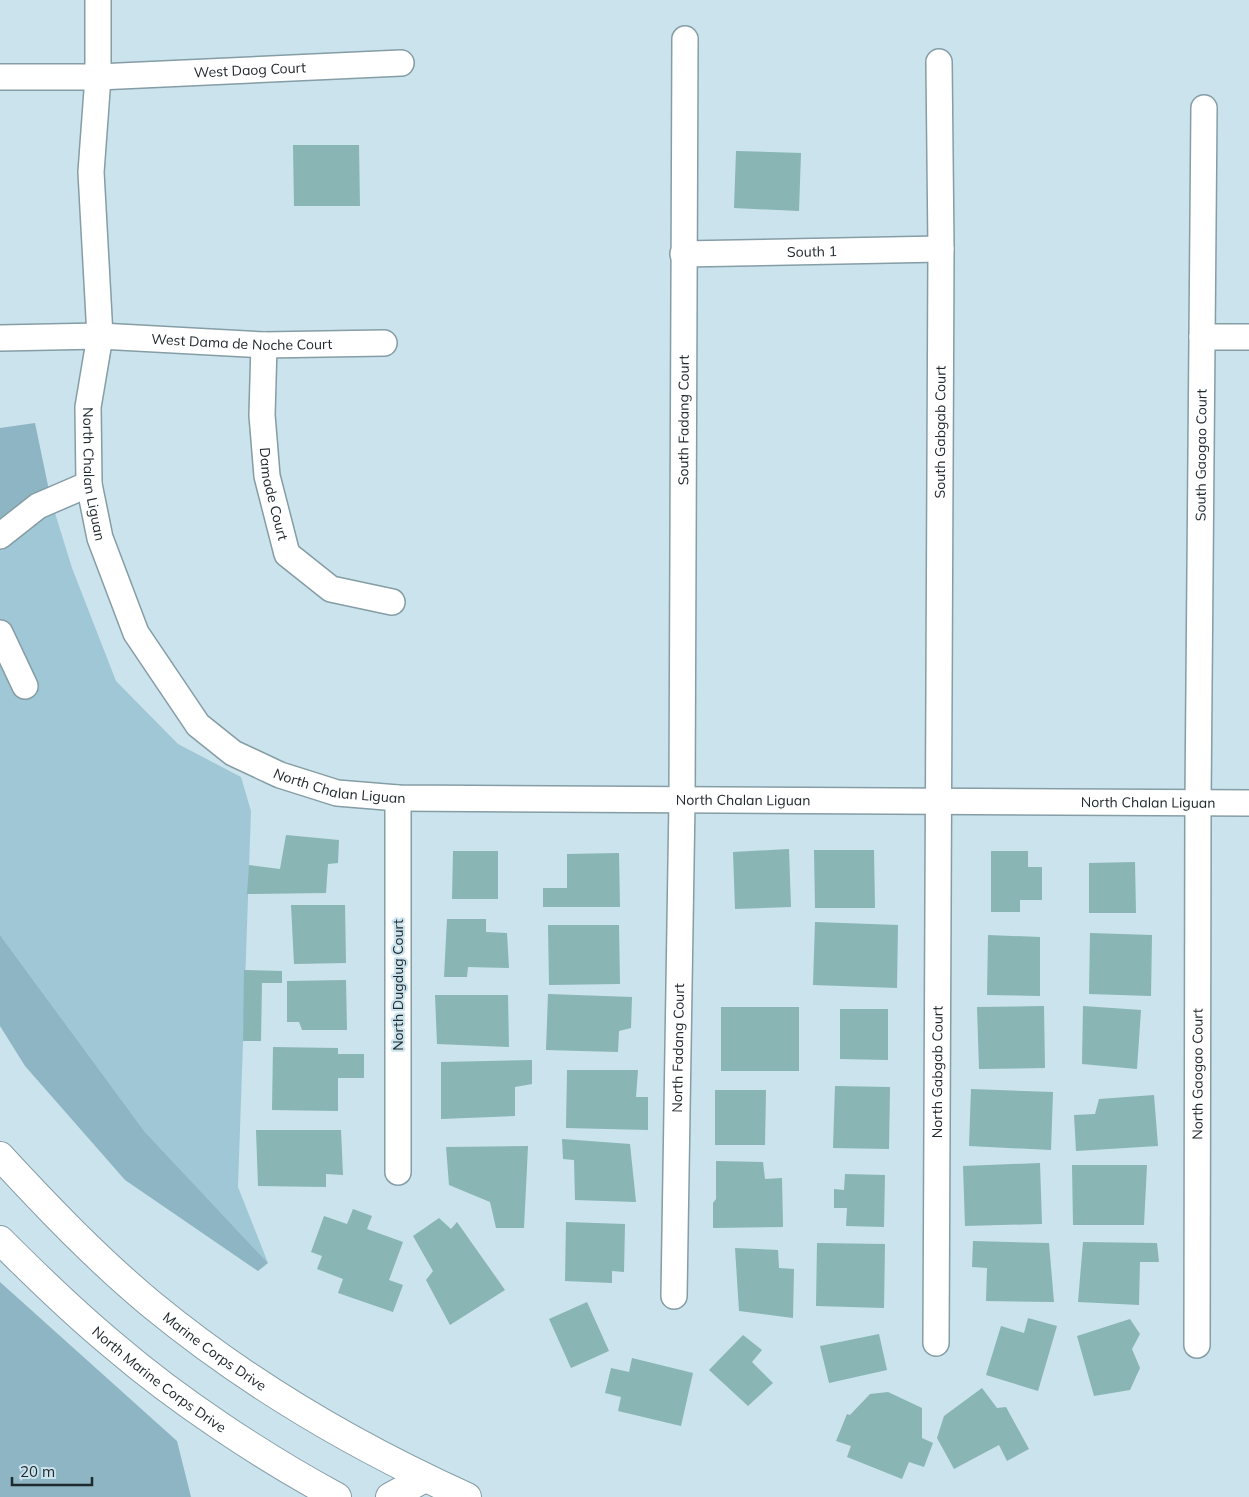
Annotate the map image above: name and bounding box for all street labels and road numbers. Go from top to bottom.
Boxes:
street label: West Daog Court [193,58,306,82]
street label: South 1 [787,242,837,261]
street label: West Dama de Noche Court [151,330,333,354]
street label: South Fadang Court [674,355,693,485]
street label: South Gabgab Court [931,365,949,499]
street label: South Gaogao Court [1191,389,1211,521]
street label: North Chalan Liguan [79,407,109,542]
street label: Damade Court [256,447,292,542]
street label: North Chalan Liguan [271,764,406,807]
street label: North Chalan Liguan [676,791,811,809]
street label: North Chalan Liguan [1081,793,1216,812]
street label: North Dugdug Court [389,919,407,1051]
street label: North Fadang Court [668,983,688,1113]
street label: North Gabgab Court [928,1006,947,1138]
street label: North Gaogao Court [1188,1008,1207,1140]
street label: Marine Corps Drive [159,1308,270,1395]
street label: North Marine Corps Drive [88,1323,230,1436]

